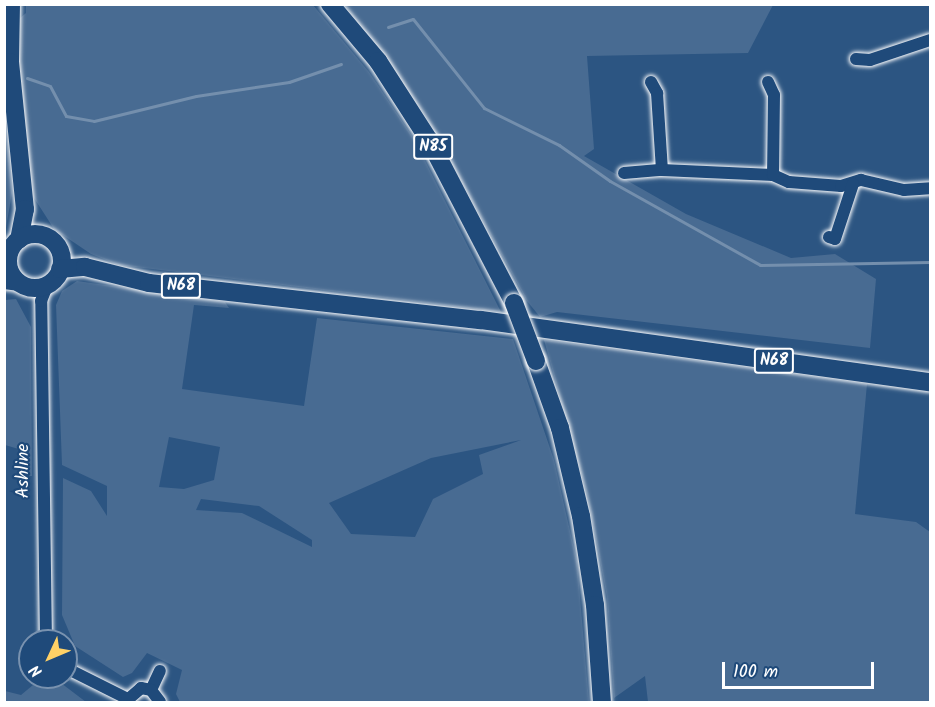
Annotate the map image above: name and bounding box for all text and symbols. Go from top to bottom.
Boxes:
road number: N85 [412,134,454,160]
road number: N68 [160,273,202,299]
road number: N68 [753,348,795,374]
street label: Ashline [13,444,35,498]
north arrow [18,629,78,689]
scale bar [725,650,876,688]
text: N [24,658,49,683]
text: 100 m [733,658,778,687]

